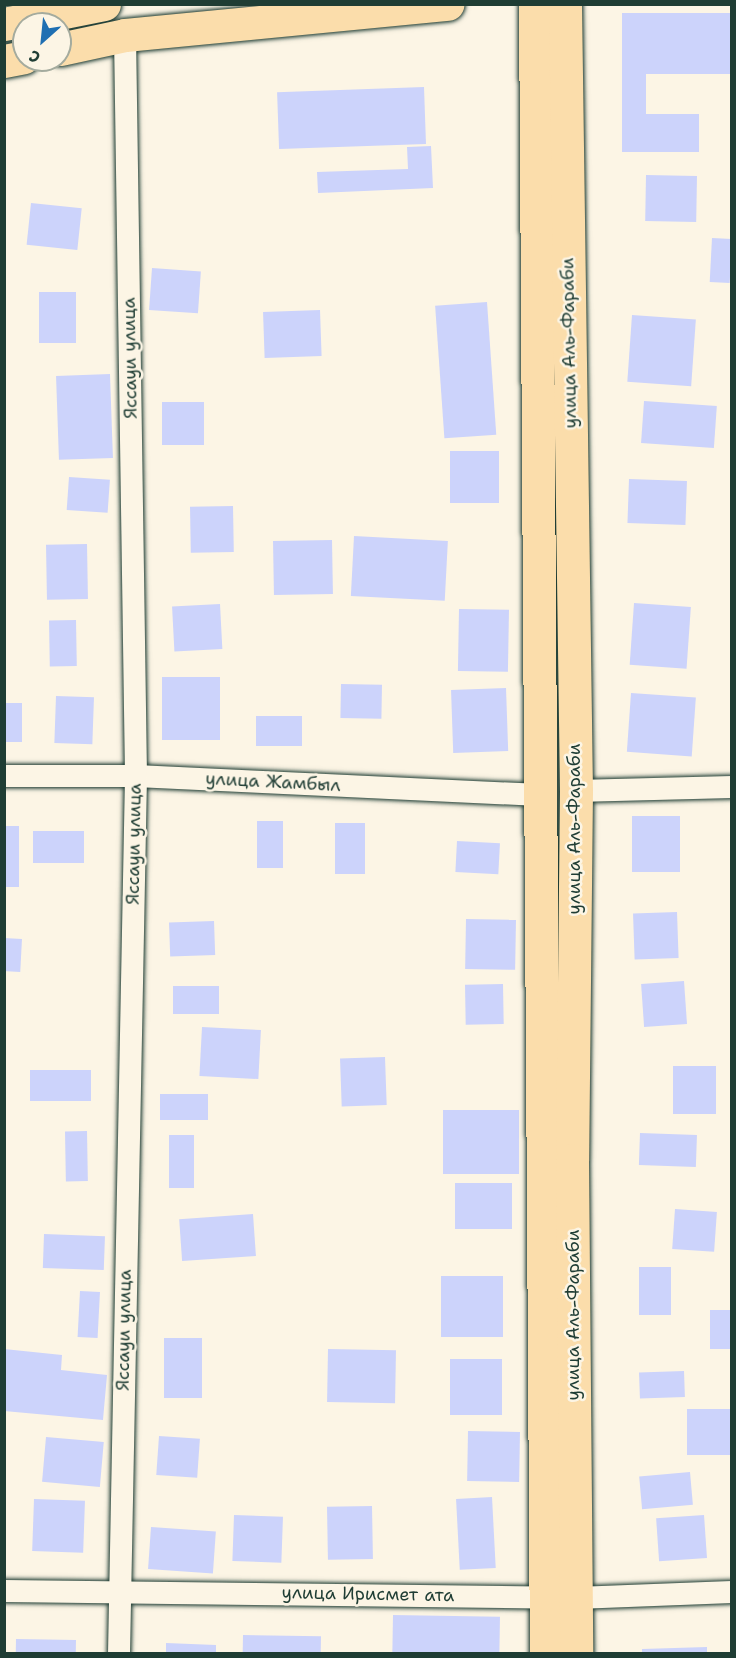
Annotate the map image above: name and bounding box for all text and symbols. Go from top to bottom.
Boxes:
north arrow [12,12,72,72]
text: С [25,45,44,68]
street label: улица Аль-Фараби [557,257,581,429]
street label: Яссауи улица [118,297,142,419]
street label: улица Аль-Фараби [563,744,585,914]
street label: улица Жамбыл [205,768,341,796]
street label: Яссауи улица [122,783,146,905]
street label: улица Аль-Фараби [562,1230,584,1400]
street label: Яссауи улица [112,1269,136,1391]
street label: улица Ирисмет ата [281,1582,455,1606]

